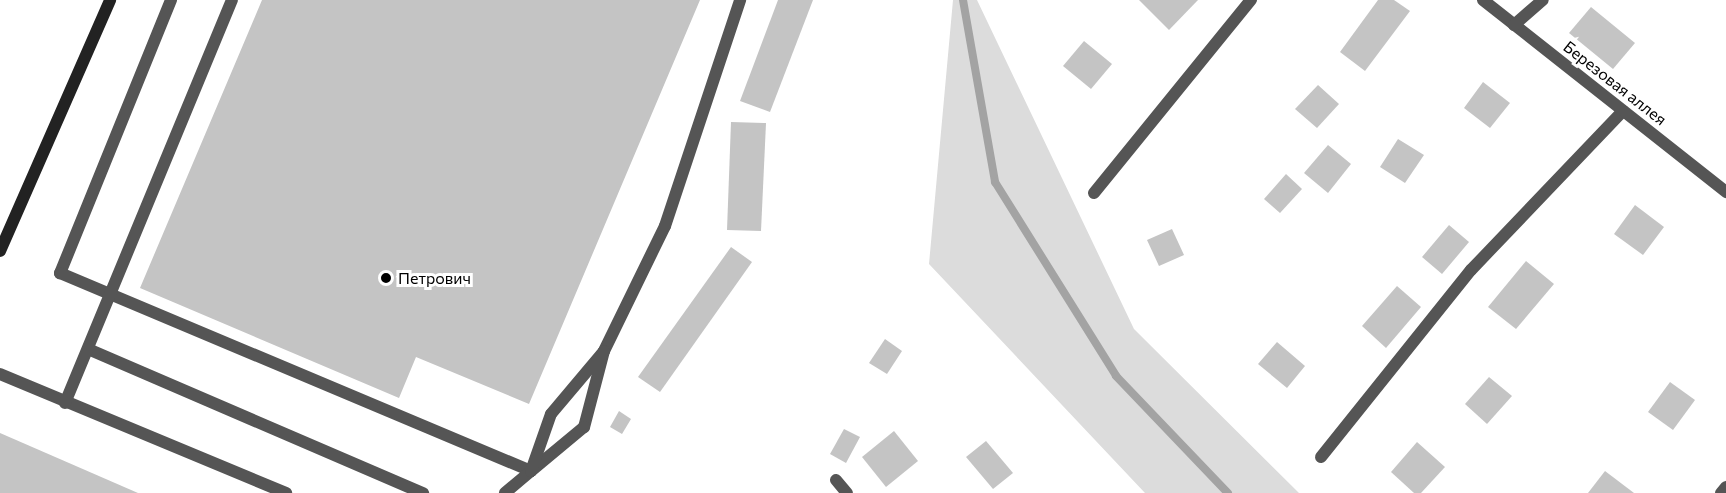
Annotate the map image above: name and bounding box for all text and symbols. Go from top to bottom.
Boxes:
street label: Березовая аллея [1560,37,1670,129]
place label: Петрович [398,268,471,288]
marker: Петрович [379,271,393,285]

